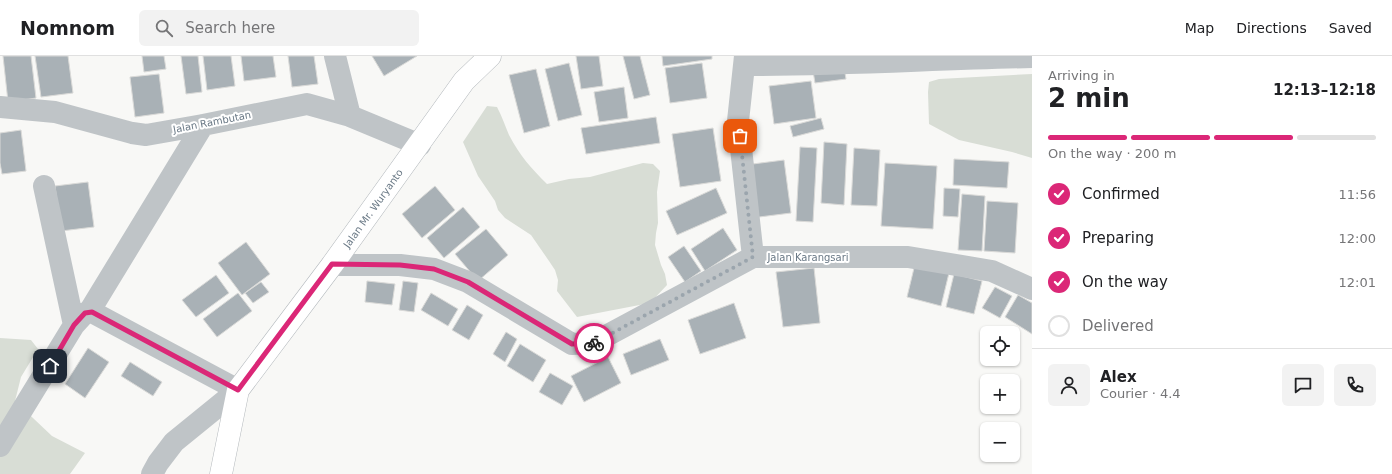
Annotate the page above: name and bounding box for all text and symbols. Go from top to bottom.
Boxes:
search box [139,10,419,46]
text: Nomnom [20,17,115,39]
icon: search [153,17,175,39]
text: Search here [185,19,275,37]
text: Map [1185,20,1214,36]
text: Directions [1236,20,1307,36]
text: Saved [1329,20,1372,36]
text: Arriving in [1048,68,1115,83]
text: 12:13–12:18 [1273,81,1376,99]
text: 2 min [1048,83,1130,113]
street label: Jalan Rambutan [171,109,252,135]
pin [723,119,757,153]
icon: bag [729,125,751,147]
text: On the way · 200 m [1048,146,1176,161]
street label: Jalan Mr. Wuryanto [340,167,405,251]
icon: check [1048,183,1070,205]
text: Confirmed [1082,185,1160,203]
text: 11:56 [1339,187,1376,202]
icon: check [1048,227,1070,249]
text: Preparing [1082,229,1154,247]
text: 12:00 [1339,231,1376,246]
street label: Jalan Karangsari [766,252,849,263]
icon: check [1048,271,1070,293]
text: On the way [1082,273,1168,291]
text: 12:01 [1339,275,1376,290]
text: Delivered [1082,317,1154,335]
courier [574,323,614,363]
map controls [980,326,1020,462]
button: locate [980,326,1020,366]
icon: bike [583,332,605,354]
pin [33,349,67,383]
icon: home [39,355,61,377]
button: person [1048,364,1090,406]
button: chat [1282,364,1324,406]
button: phone [1334,364,1376,406]
text: Alex [1100,368,1137,386]
button: + [980,374,1020,414]
text: Courier · 4.4 [1100,386,1181,401]
button: − [980,422,1020,462]

